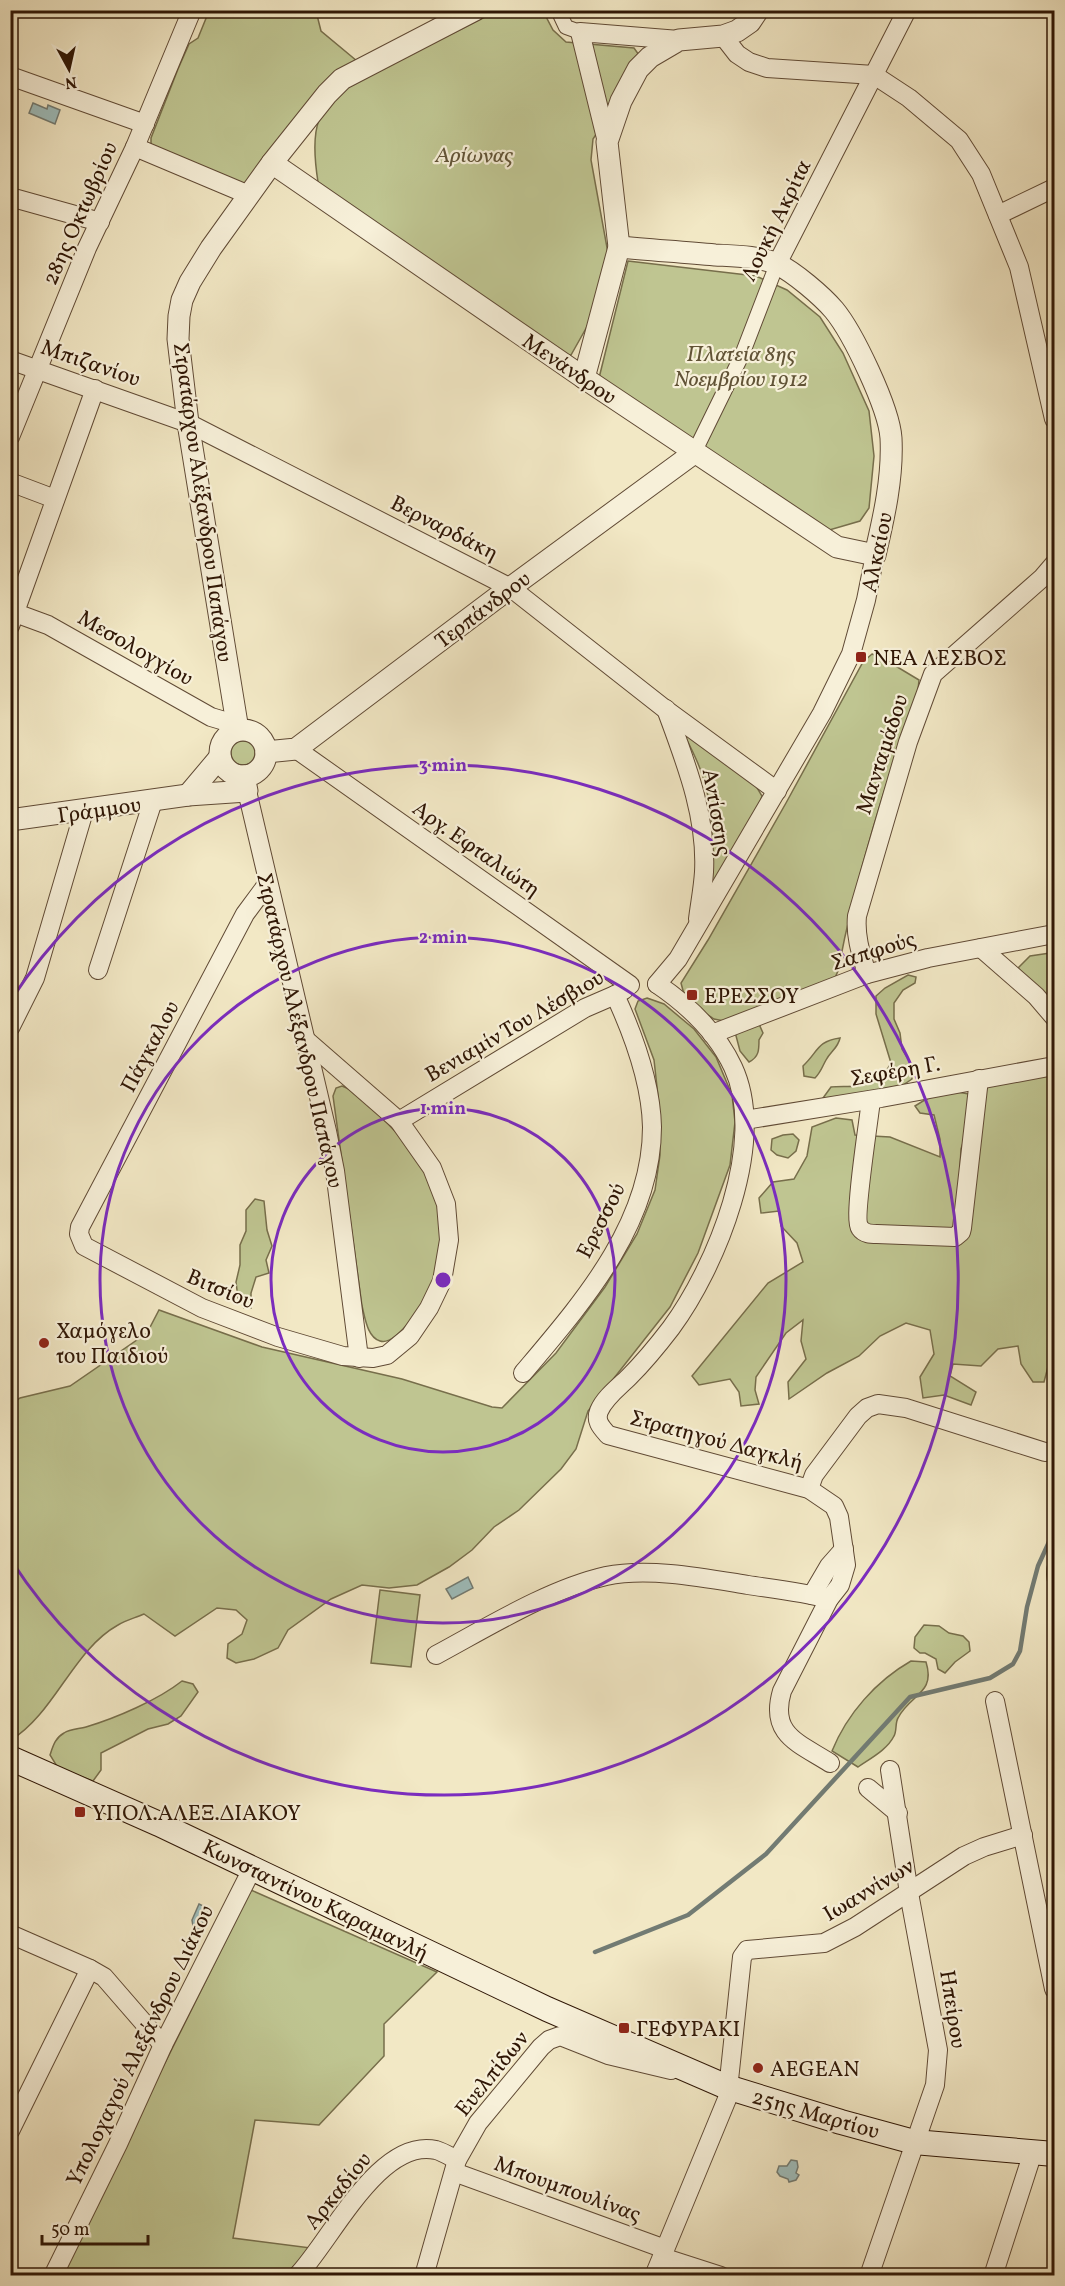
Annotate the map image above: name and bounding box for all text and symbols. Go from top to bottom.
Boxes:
north arrow [39,39,99,99]
text: N [63,70,78,94]
street label: 28ης Οκτωβρίου [36,137,127,291]
park label: Αρίωνας [434,141,513,172]
street label: Λουκή Ακρίτα [734,155,820,287]
street label: Μενάνδρου [515,327,622,413]
street label: Μπιζανίου [36,333,144,396]
street label: Στρατάρχου Αλέξανδρου Παπάγου [164,340,239,664]
park label: Πλατεία 8ης Νοεμβρίου 1912 [674,340,808,396]
street label: Βερναρδάκη [384,489,503,570]
street label: Αλκαίου [855,510,902,595]
street label: Τερπάνδρου [429,565,538,657]
street label: Μεσολογγίου [71,604,198,695]
place label: ΝΕΑ ΛΕΣΒΟΣ [873,644,1007,675]
marker: ΝΕΑ ΛΕΣΒΟΣ [854,650,868,664]
street label: Μανταμάδου [849,691,917,819]
text: 3 min [419,754,467,779]
street label: Αντίσσης [693,766,738,858]
street label: Γράμμου [56,790,143,833]
street label: Αργ. Εφταλιώτη [405,794,546,906]
street label: Στρατάρχου Αλέξανδρου Παπάγου [247,870,350,1191]
street label: Σαπφούς [828,925,920,980]
text: 2 min [419,926,467,951]
street label: Βενιαμίν Του Λέσβιου [420,963,610,1091]
place label: ΕΡΕΣΣΟΥ [704,982,799,1013]
marker: ΕΡΕΣΣΟΥ [685,988,699,1002]
street label: Πάγκαλου [114,996,188,1099]
street label: Σεφέρη Γ. [848,1049,943,1096]
text: 1 min [420,1097,466,1122]
street label: Ερεσσού [570,1178,634,1264]
street label: Βιτσίου [181,1262,259,1318]
centre of rings [433,1270,453,1290]
place label: Χαμόγελο του Παιδιού [56,1317,168,1373]
marker: Χαμόγελο του Παιδιού [37,1336,51,1350]
street label: Στρατηγού Δαγκλή [626,1403,806,1479]
place label: ΥΠΟΛ.ΑΛΕΞ.ΔΙΑΚΟΥ [92,1799,301,1830]
marker: ΥΠΟΛ.ΑΛΕΞ.ΔΙΑΚΟΥ [73,1805,87,1819]
street label: Κωνσταντίνου Καραμανλή [197,1833,433,1970]
street label: Ιωαννίνων [818,1852,921,1930]
street label: Υπολοχαγού Αλεξάνδρου Διάκου [60,1900,223,2192]
street label: Ηπείρου [930,1968,973,2051]
place label: ΓΕΦΥΡΑΚΙ [636,2015,740,2046]
marker: ΓΕΦΥΡΑΚΙ [617,2021,631,2035]
street label: Ευελπίδων [449,2025,537,2124]
place label: AEGEAN [770,2055,860,2086]
marker: AEGEAN [751,2061,765,2075]
street label: 25ης Μαρτίου [748,2082,883,2148]
street label: Αρκαδίου [298,2146,380,2237]
street label: Μπουμπουλίνας [489,2149,645,2231]
scale bar [42,2208,148,2246]
text: 50 m [51,2218,90,2243]

